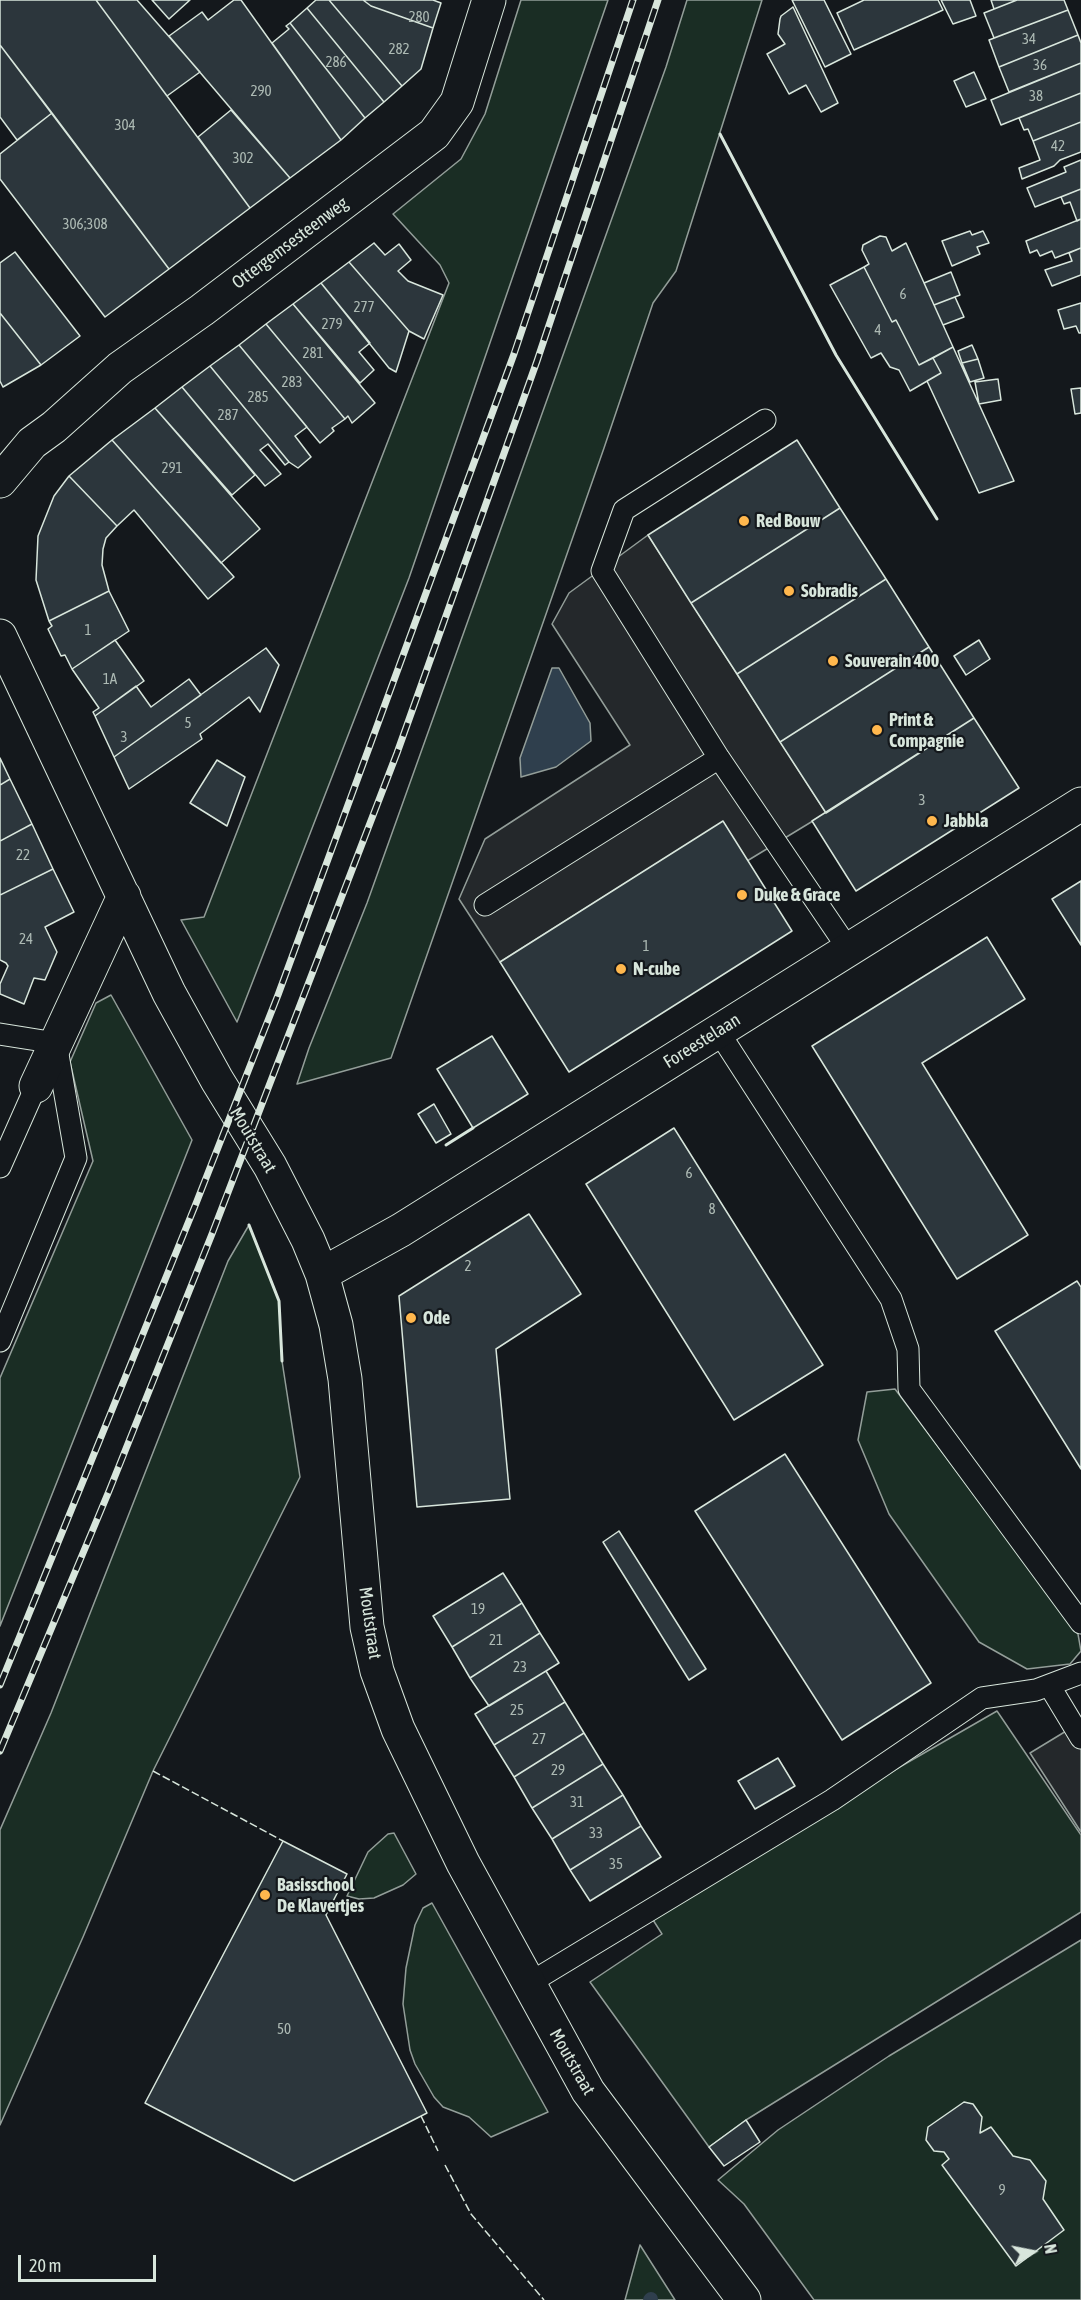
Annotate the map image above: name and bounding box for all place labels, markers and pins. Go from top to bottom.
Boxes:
place label: Red Bouw [756,510,821,532]
marker: Red Bouw [737,514,751,528]
place label: Sobradis [801,580,858,602]
marker: Sobradis [782,584,796,598]
place label: Souverain 400 [845,650,939,672]
marker: Souverain 400 [826,654,840,668]
place label: Print & Compagnie [889,709,964,752]
marker: Print & Compagnie [870,723,884,737]
place label: Jabbla [944,810,988,832]
marker: Jabbla [925,814,939,828]
place label: Duke & Grace [754,884,840,906]
marker: Duke & Grace [735,888,749,902]
place label: N-cube [633,958,680,980]
marker: N-cube [614,962,628,976]
place label: Ode [423,1307,450,1329]
marker: Ode [404,1311,418,1325]
place label: Basisschool De Klavertjes [277,1874,364,1916]
marker: Basisschool De Klavertjes [258,1888,272,1902]

